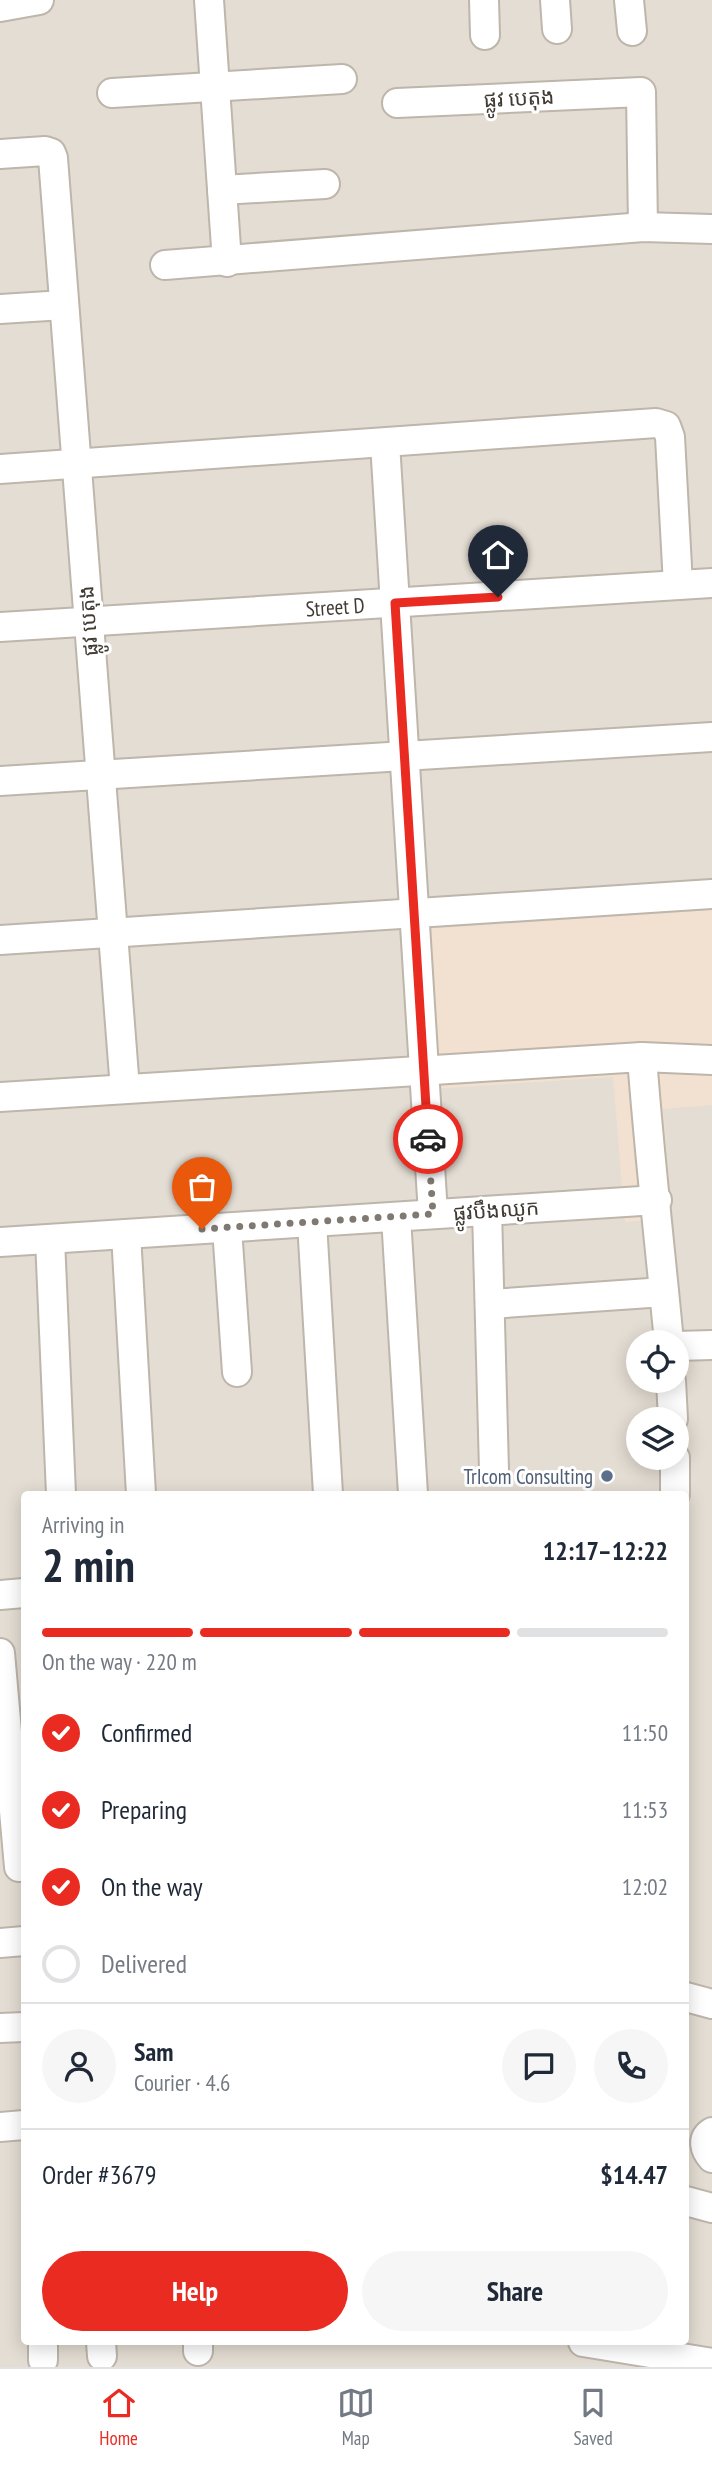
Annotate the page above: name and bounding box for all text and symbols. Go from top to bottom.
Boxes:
street label: ផ្លូវ បេតុង [483,83,555,120]
pin [468,525,528,597]
icon: home [479,536,517,574]
street label: ផ្លូវ បេតុង [72,584,110,657]
street label: Street D [305,591,365,623]
courier [393,1104,463,1174]
icon: car [409,1120,447,1158]
pin [172,1157,232,1229]
icon: bag [183,1168,221,1206]
street label: ផ្លូវបឹងឈូក [452,1194,541,1233]
map controls [626,1330,689,1470]
button: locate [626,1330,689,1393]
button: layers [626,1407,689,1470]
place label: TrIcom Consulting [463,1463,593,1490]
marker: TrIcom Consulting [599,1468,615,1484]
text: Arriving in [42,1510,124,1539]
text: 12:17–12:22 [543,1534,668,1567]
text: 2 min [42,1535,135,1595]
text: On the way · 220 m [42,1647,197,1676]
icon: check [42,1714,80,1752]
text: Confirmed [101,1716,192,1749]
text: 11:50 [622,1718,668,1747]
icon: check [42,1791,80,1829]
text: Preparing [101,1793,187,1826]
text: 11:53 [622,1795,668,1824]
icon: check [42,1868,80,1906]
text: On the way [101,1870,203,1903]
text: 12:02 [622,1872,668,1901]
text: Delivered [101,1947,187,1980]
button: person [42,2029,116,2103]
button: chat [502,2029,576,2103]
button: phone [594,2029,668,2103]
text: Sam [134,2035,173,2068]
text: Courier · 4.6 [134,2068,230,2097]
text: Order #3679 [42,2158,157,2191]
text: $14.47 [600,2158,668,2191]
button: Help [42,2251,348,2331]
button: Share [362,2251,668,2331]
tab: Home [99,2384,138,2450]
tab: Map [337,2384,375,2450]
tab: Saved [573,2384,613,2450]

